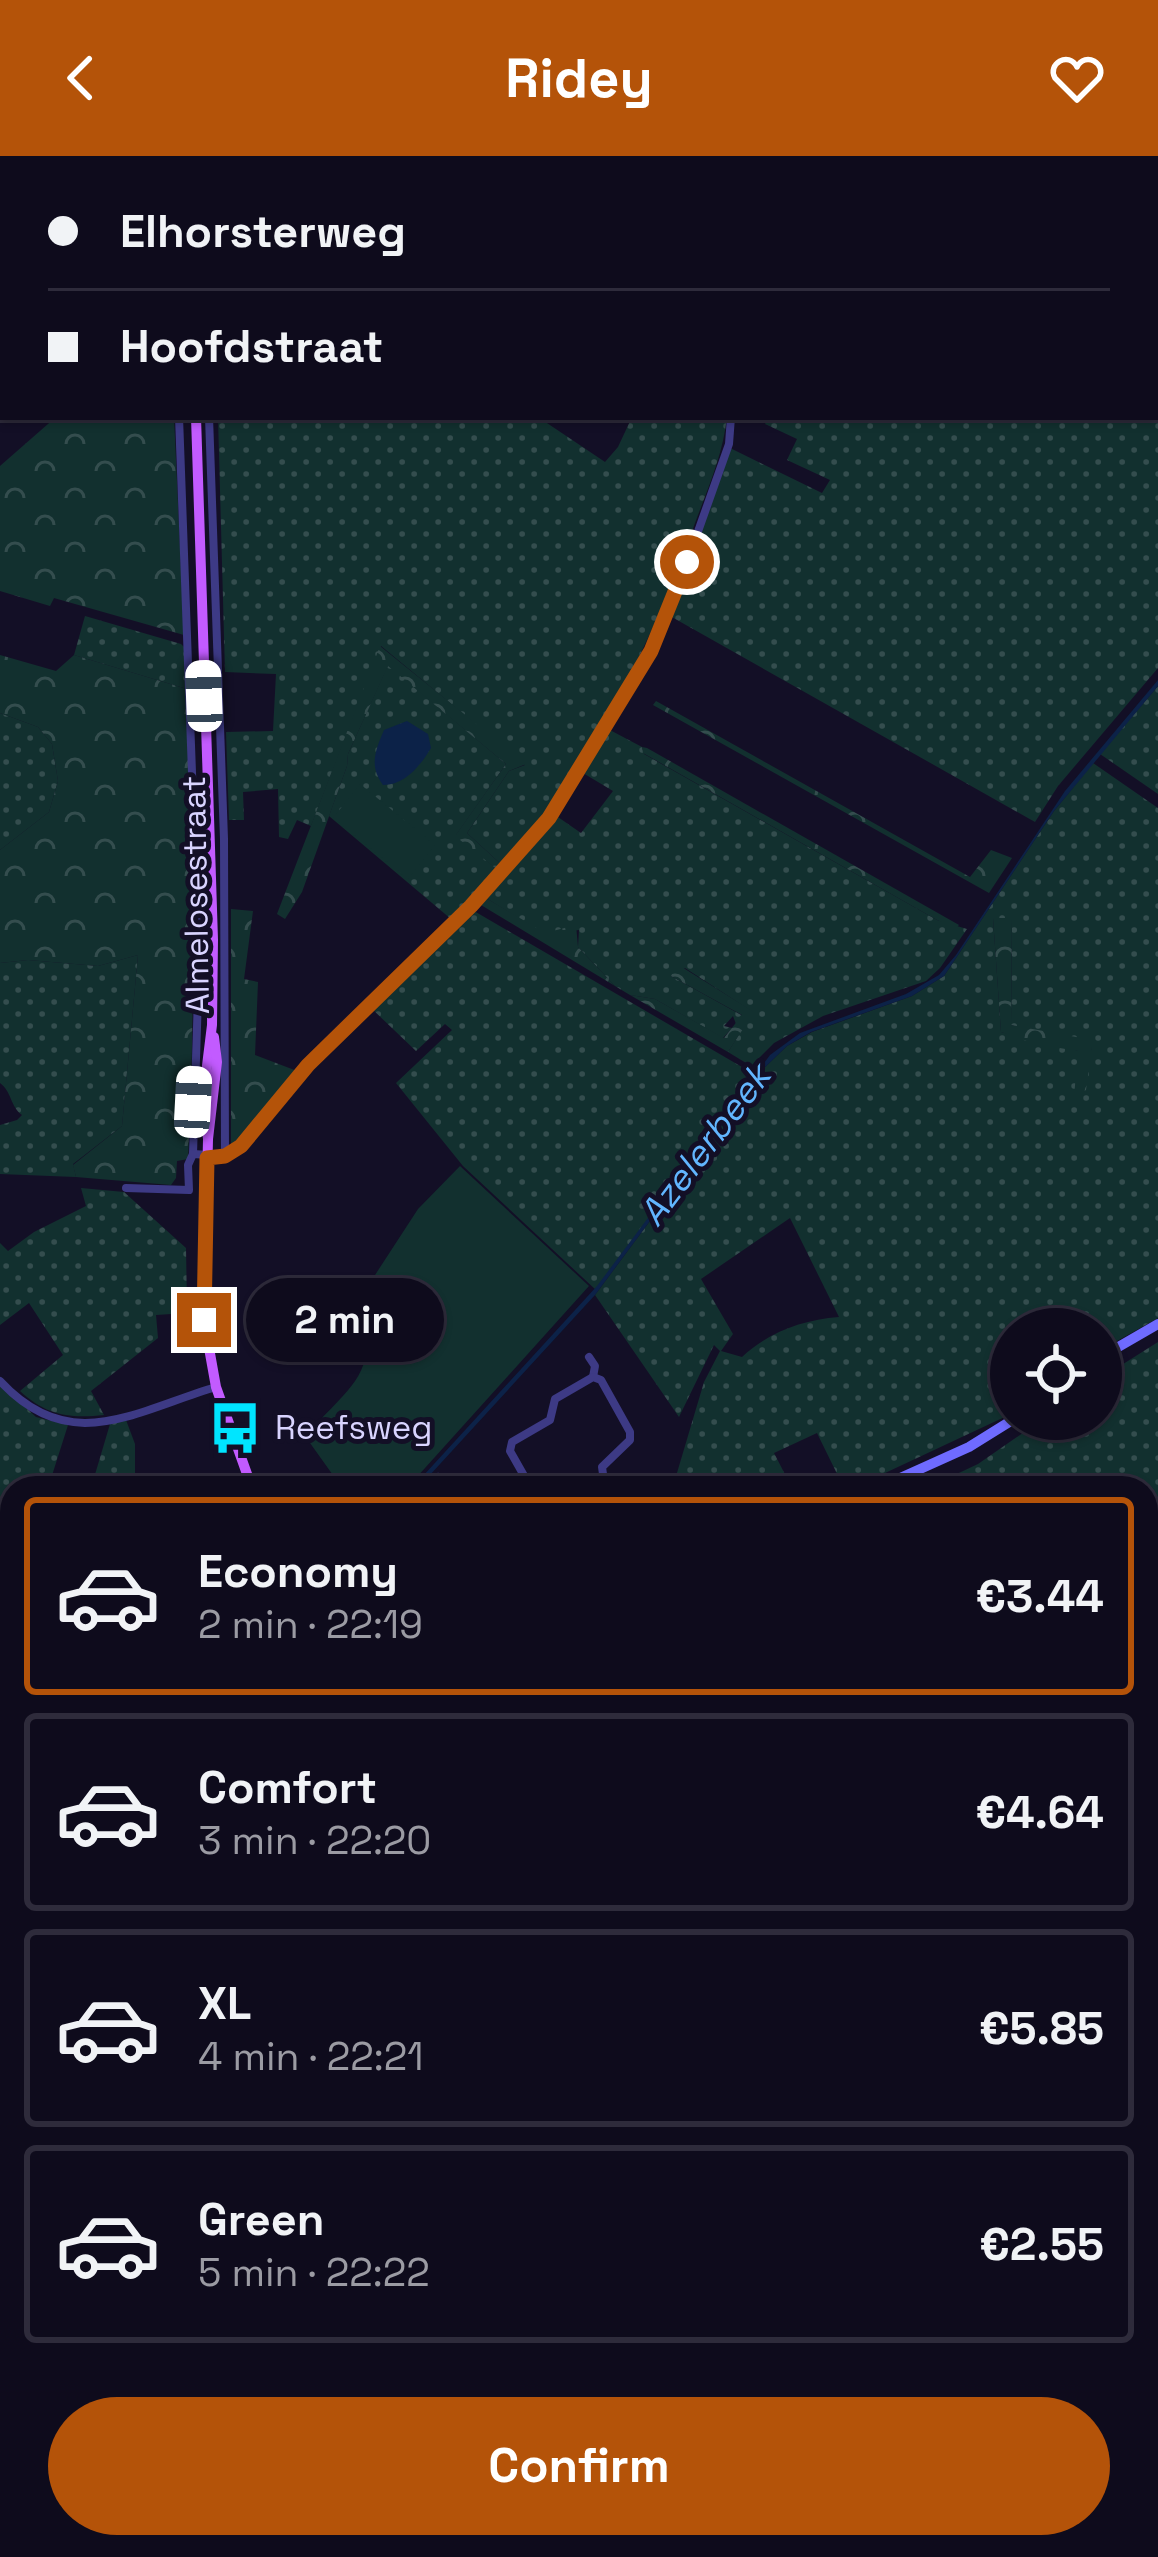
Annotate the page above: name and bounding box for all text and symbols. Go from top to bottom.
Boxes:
text: Ridey [505,44,653,113]
icon: back [48,45,114,111]
icon: heart [1044,45,1110,111]
text: Elhorsterweg [120,203,406,260]
text: Hoofdstraat [120,318,383,375]
route start [660,535,714,589]
car [185,659,223,733]
street label: Almelosestraat [173,775,219,1015]
water label: Azelerbeek [629,1052,783,1235]
car [173,1065,213,1139]
callout: 2 min [246,1278,444,1362]
route end [177,1293,231,1347]
text: 2 min [295,1295,395,1344]
map controls [990,1308,1122,1440]
button: locate [990,1308,1122,1440]
bus stop icon: Reefsweg [206,1399,264,1457]
place label: Reefsweg [275,1407,433,1449]
icon: car [54,1542,162,1650]
text: Economy [198,1543,398,1600]
text: €3.44 [975,1568,1104,1625]
text: 2 min · 22:19 [198,1600,423,1649]
icon: car [54,1758,162,1866]
text: Comfort [198,1759,377,1816]
text: €4.64 [975,1784,1104,1841]
text: 3 min · 22:20 [198,1816,431,1865]
icon: car [54,1974,162,2082]
text: XL [198,1975,251,2032]
text: €5.85 [979,2000,1104,2057]
text: 4 min · 22:21 [198,2032,423,2081]
icon: car [54,2190,162,2298]
text: Green [198,2191,324,2248]
text: €2.55 [979,2216,1104,2273]
text: 5 min · 22:22 [198,2248,430,2297]
button: Confirm [48,2397,1110,2535]

